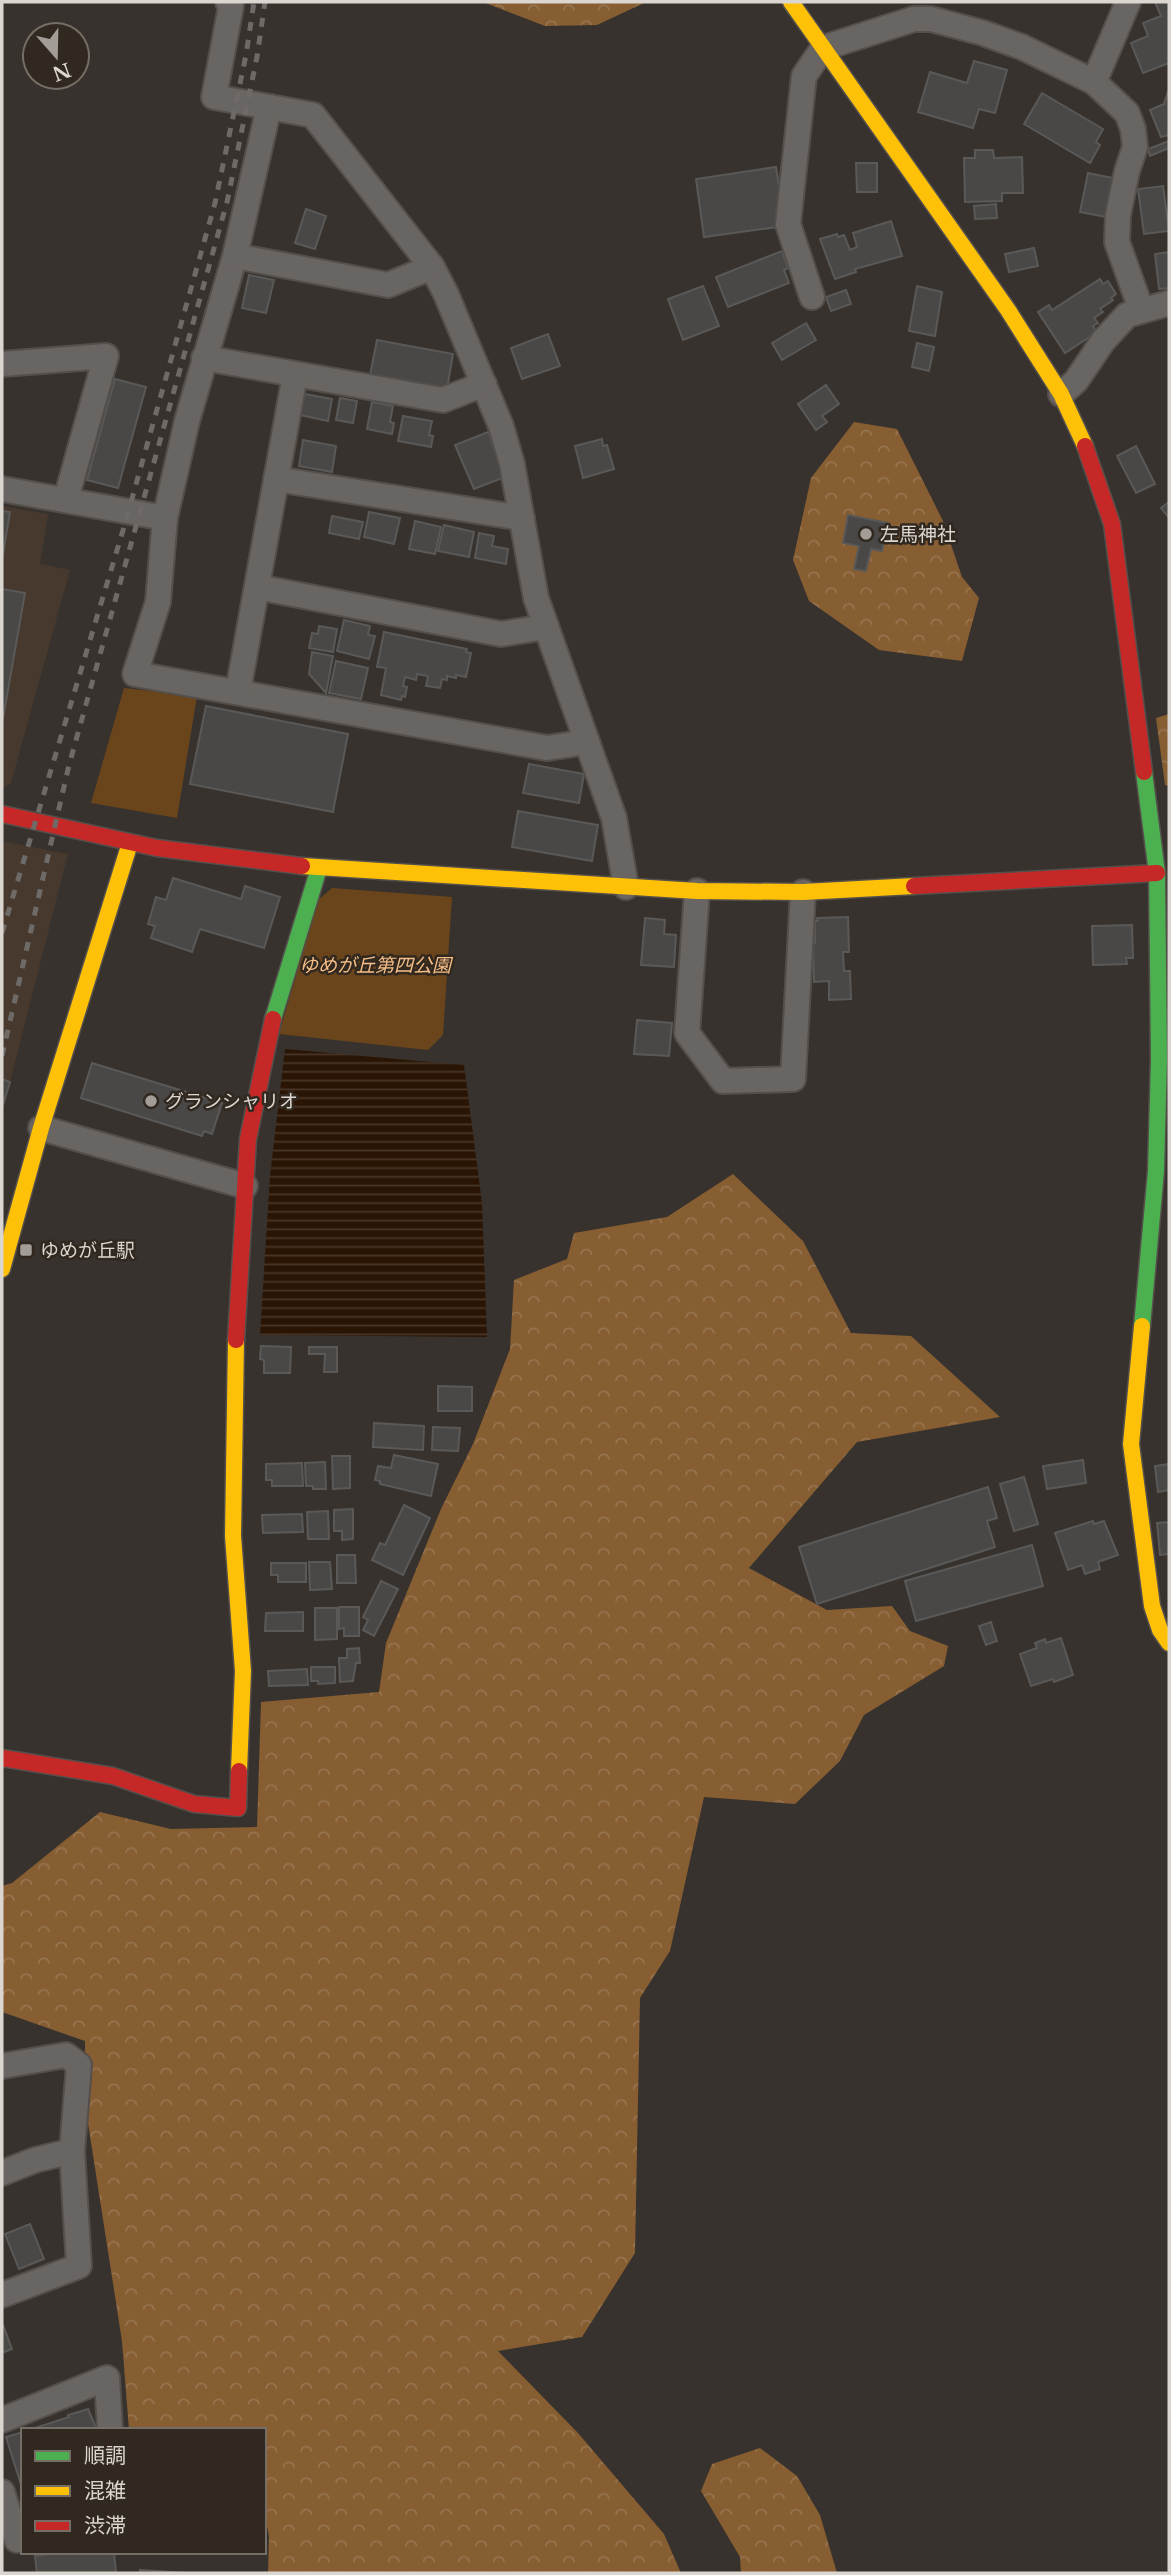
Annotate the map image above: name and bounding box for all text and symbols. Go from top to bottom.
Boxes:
north arrow [21,21,91,91]
text: N [49,58,74,85]
place label: 左馬神社 [880,523,956,546]
marker: 左馬神社 [858,526,874,542]
park label: ゆめが丘第四公園 [299,954,454,977]
place label: グランシャリオ [165,1090,298,1113]
marker: グランシャリオ [143,1093,159,1109]
place label: ゆめが丘駅 [40,1239,135,1262]
marker: ゆめが丘駅 [18,1242,34,1258]
legend [21,2428,266,2554]
text: 順調 [84,2443,126,2469]
text: 混雑 [84,2478,126,2504]
text: 渋滞 [84,2513,126,2539]

